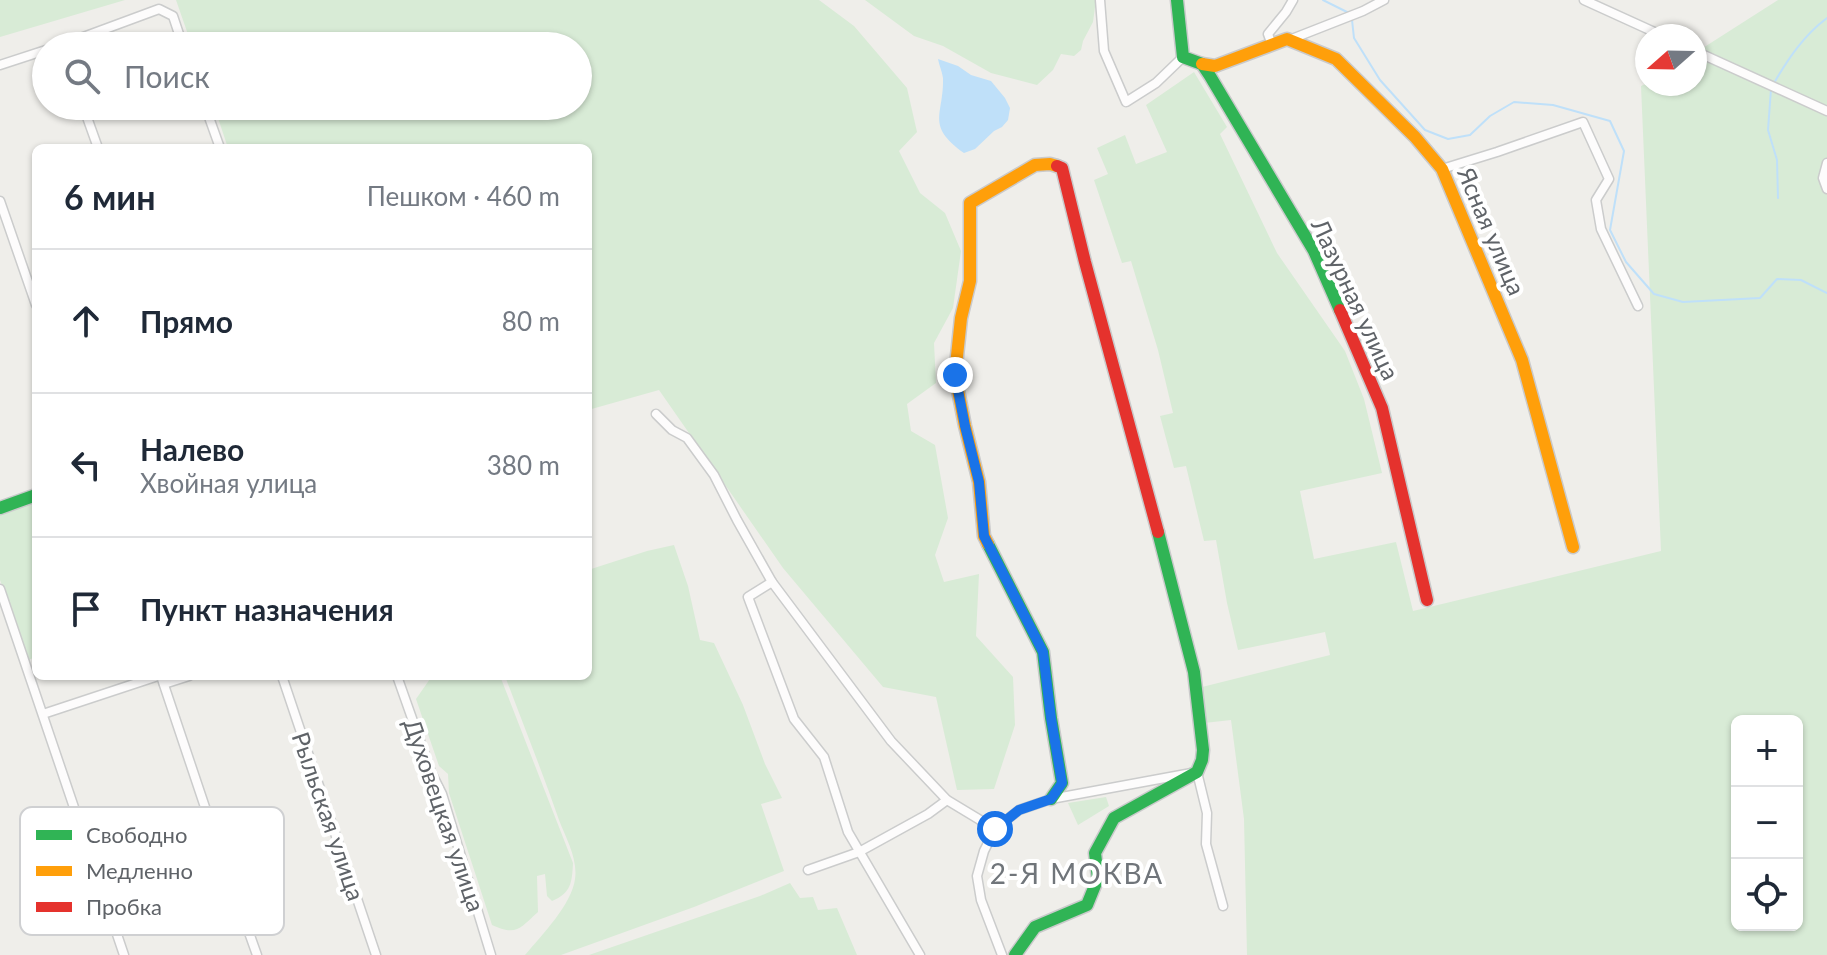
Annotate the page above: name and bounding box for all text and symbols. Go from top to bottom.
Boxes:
north arrow [1635,24,1707,96]
search box [32,32,592,120]
icon: search [60,54,104,98]
text: Поиск [124,58,210,94]
street label: Ясная улица [1452,162,1532,299]
text: 6 мин [64,176,156,217]
text: Пешком · 460 m [367,180,560,212]
street label: Лазурная улица [1306,213,1406,384]
icon: ahead [64,299,108,343]
text: Прямо [140,303,233,339]
text: 80 m [502,305,560,337]
route end [937,357,973,393]
text: Налево [140,431,244,467]
icon: left [64,443,108,487]
text: 380 m [487,449,560,481]
text: Хвойная улица [140,467,317,499]
icon: arrive [64,587,108,631]
text: Пункт назначения [140,591,394,627]
street label: Духовецкая улица [398,715,492,915]
map controls [1731,715,1803,931]
button: + [1731,715,1803,787]
street label: Рыльская улица [287,728,371,904]
button: − [1731,787,1803,859]
legend [20,807,284,935]
route start [977,811,1013,847]
text: Свободно [86,821,187,848]
district label: 2-Я МОКВА [990,856,1164,890]
text: Медленно [86,857,193,884]
button: locate [1731,859,1803,931]
text: Пробка [86,893,162,920]

